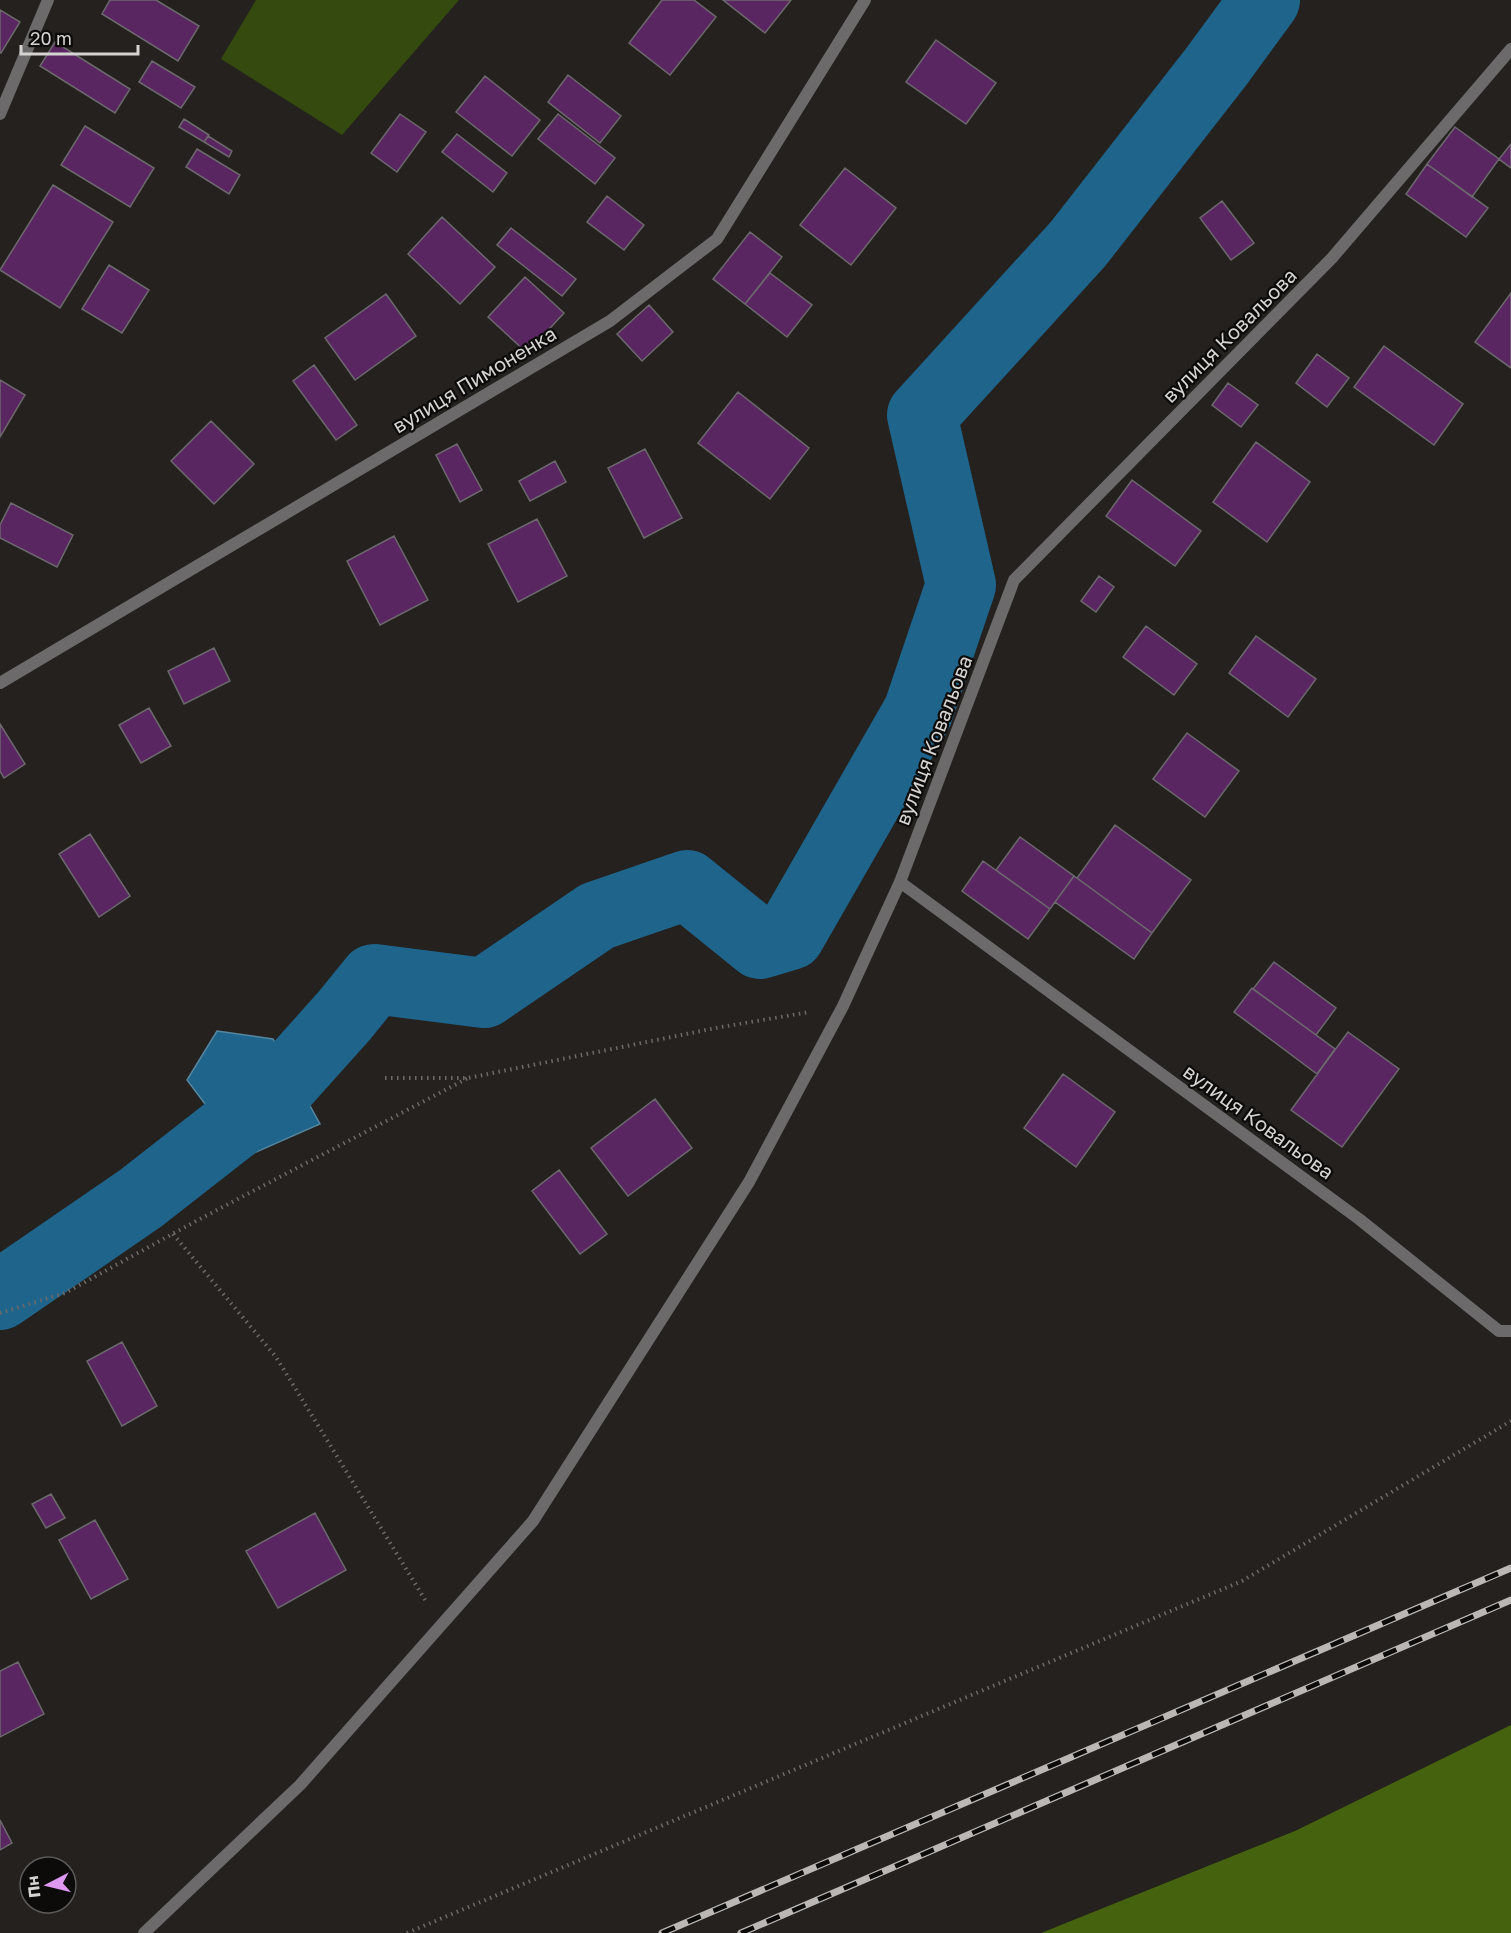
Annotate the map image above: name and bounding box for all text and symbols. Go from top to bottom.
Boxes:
scale bar [21,18,138,56]
text: 20 m [30,27,72,49]
street label: вулиця Ковальова [1157,263,1301,407]
street label: вулиця Пимоненка [388,321,560,437]
street label: вулиця Ковальова [890,652,976,828]
street label: вулиця Ковальова [1179,1058,1339,1184]
north arrow [18,1855,78,1915]
text: Пн [22,1875,44,1899]

